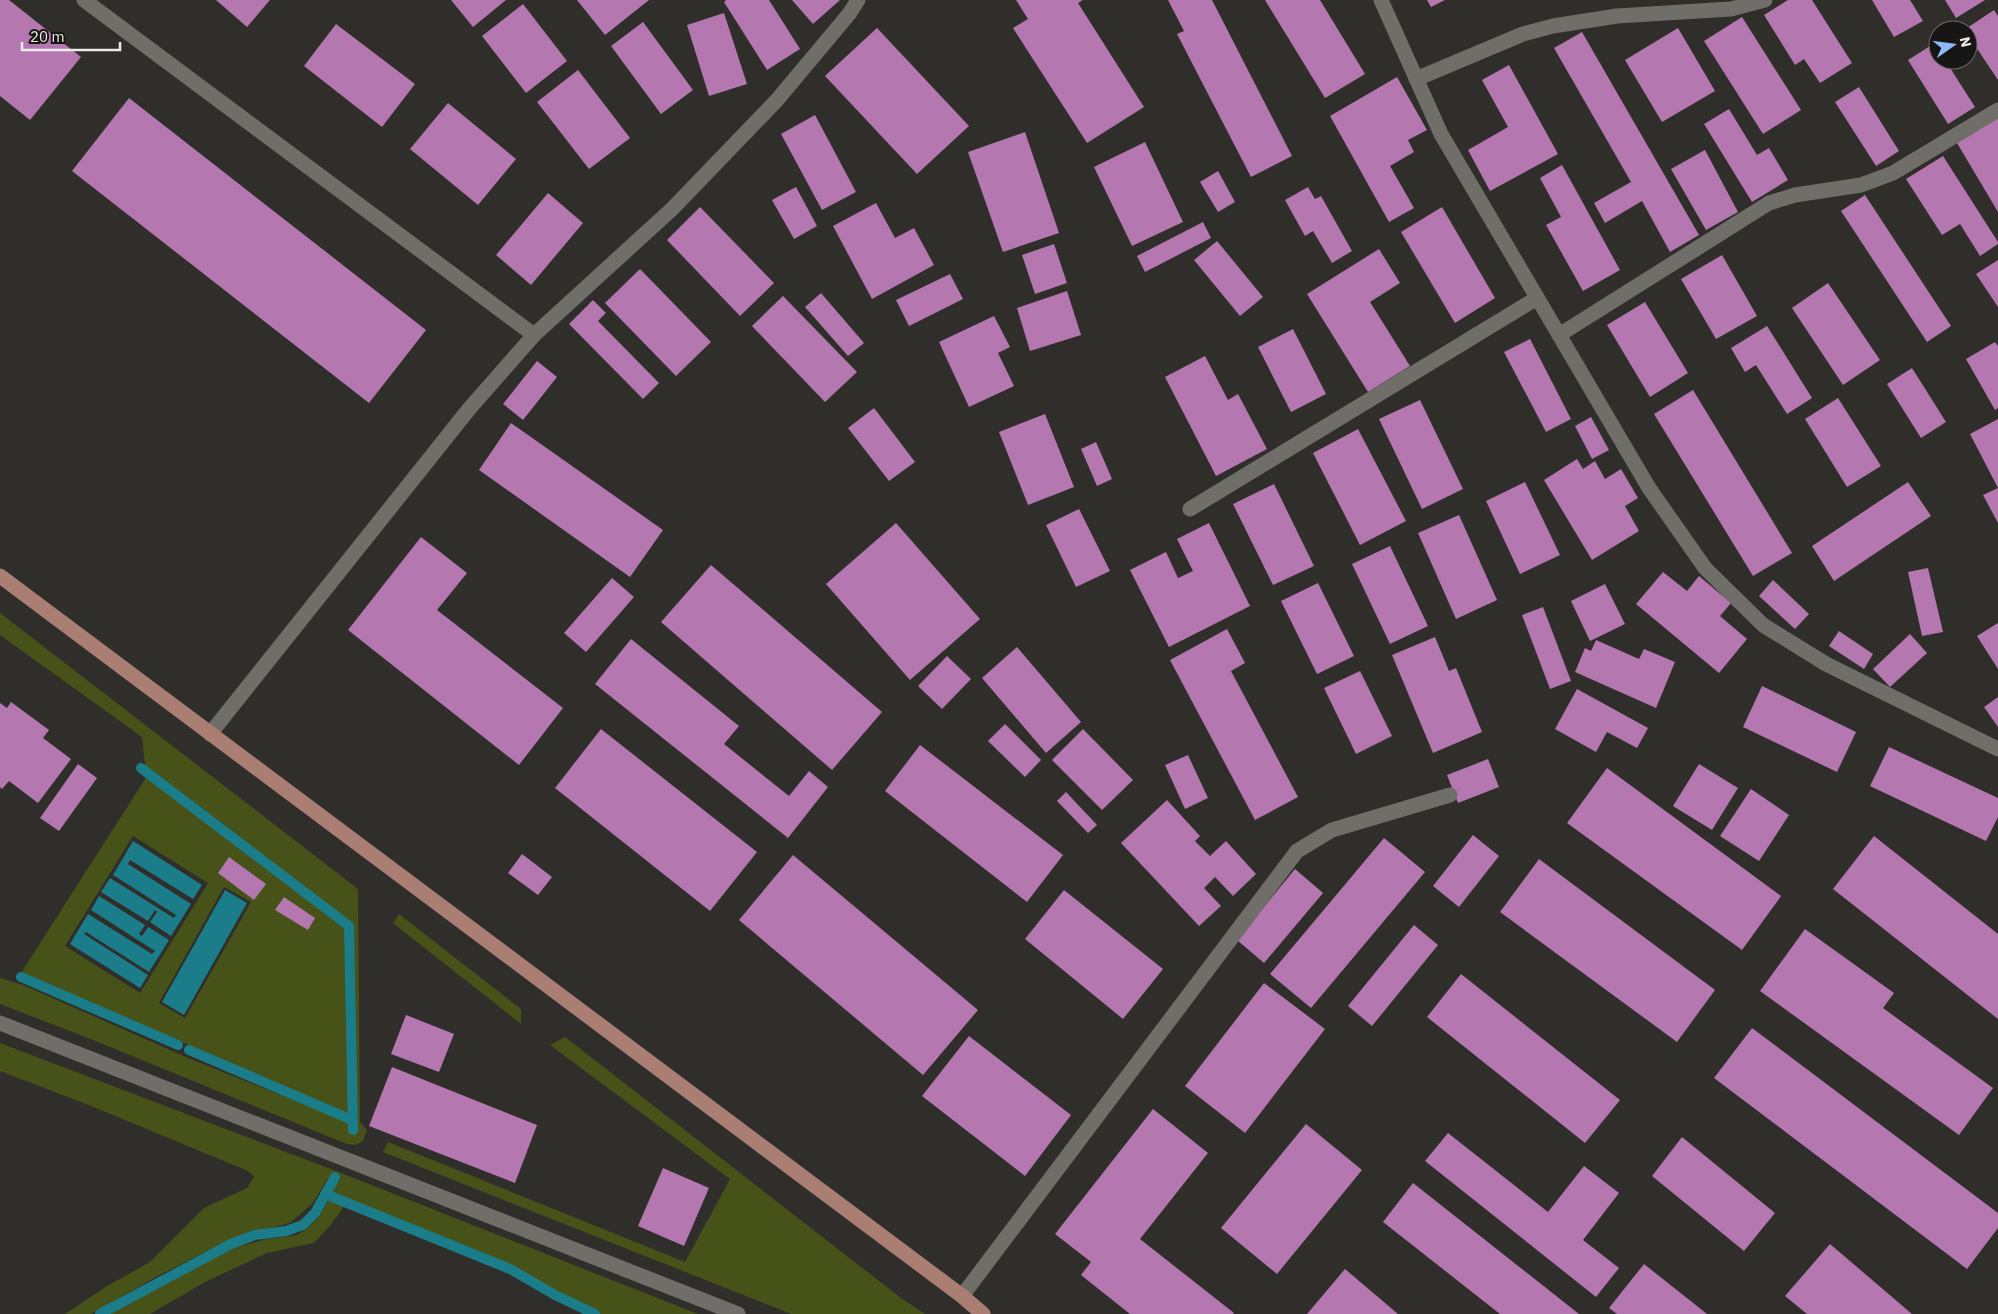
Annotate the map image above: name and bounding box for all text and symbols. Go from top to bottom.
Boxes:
scale bar [22,20,120,52]
north arrow [1928,20,1978,70]
text: 20 m [30,27,65,46]
text: N [1956,35,1976,49]

